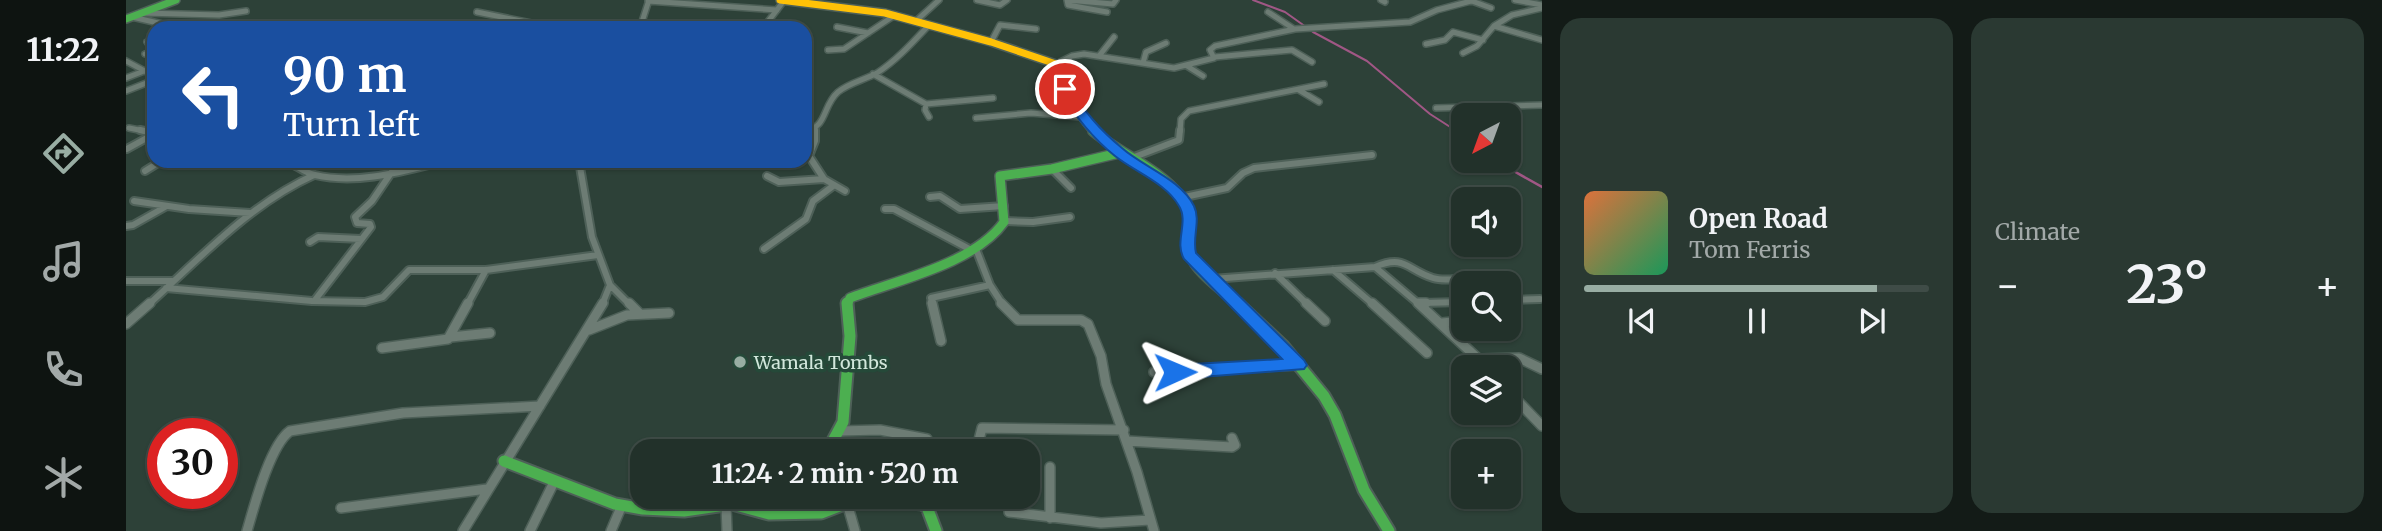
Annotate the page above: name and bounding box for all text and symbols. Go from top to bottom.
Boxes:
text: 11:22 [26,30,100,70]
text: 90 m [283,44,407,105]
icon: left [168,49,259,140]
pin [1035,59,1095,119]
icon: arrive [1046,70,1084,108]
north arrow [1451,103,1521,173]
map controls [1451,103,1521,509]
text: Turn left [283,105,420,145]
icon: directions [39,129,88,178]
button: sound [1451,187,1521,257]
text: Open Road [1689,202,1828,235]
text: Climate [1995,217,2080,246]
text: Tom Ferris [1689,235,1811,264]
icon: music [39,237,88,286]
text: 23° [2126,252,2209,317]
text: − [1995,262,2020,309]
text: + [2315,262,2340,309]
button: search [1451,271,1521,341]
icon: previous [1623,302,1661,340]
icon: pause [1738,302,1776,340]
icon: next [1853,302,1891,340]
position arrow [1138,335,1212,409]
icon: phone [39,345,88,394]
place label: Wamala Tombs [753,351,888,374]
marker: Wamala Tombs [732,354,748,370]
button: layers [1451,355,1521,425]
speed limit sign: 30 [147,418,238,509]
button: + [1451,439,1521,509]
icon: climate [39,453,88,502]
text: 11:24 · 2 min · 520 m [712,457,958,490]

